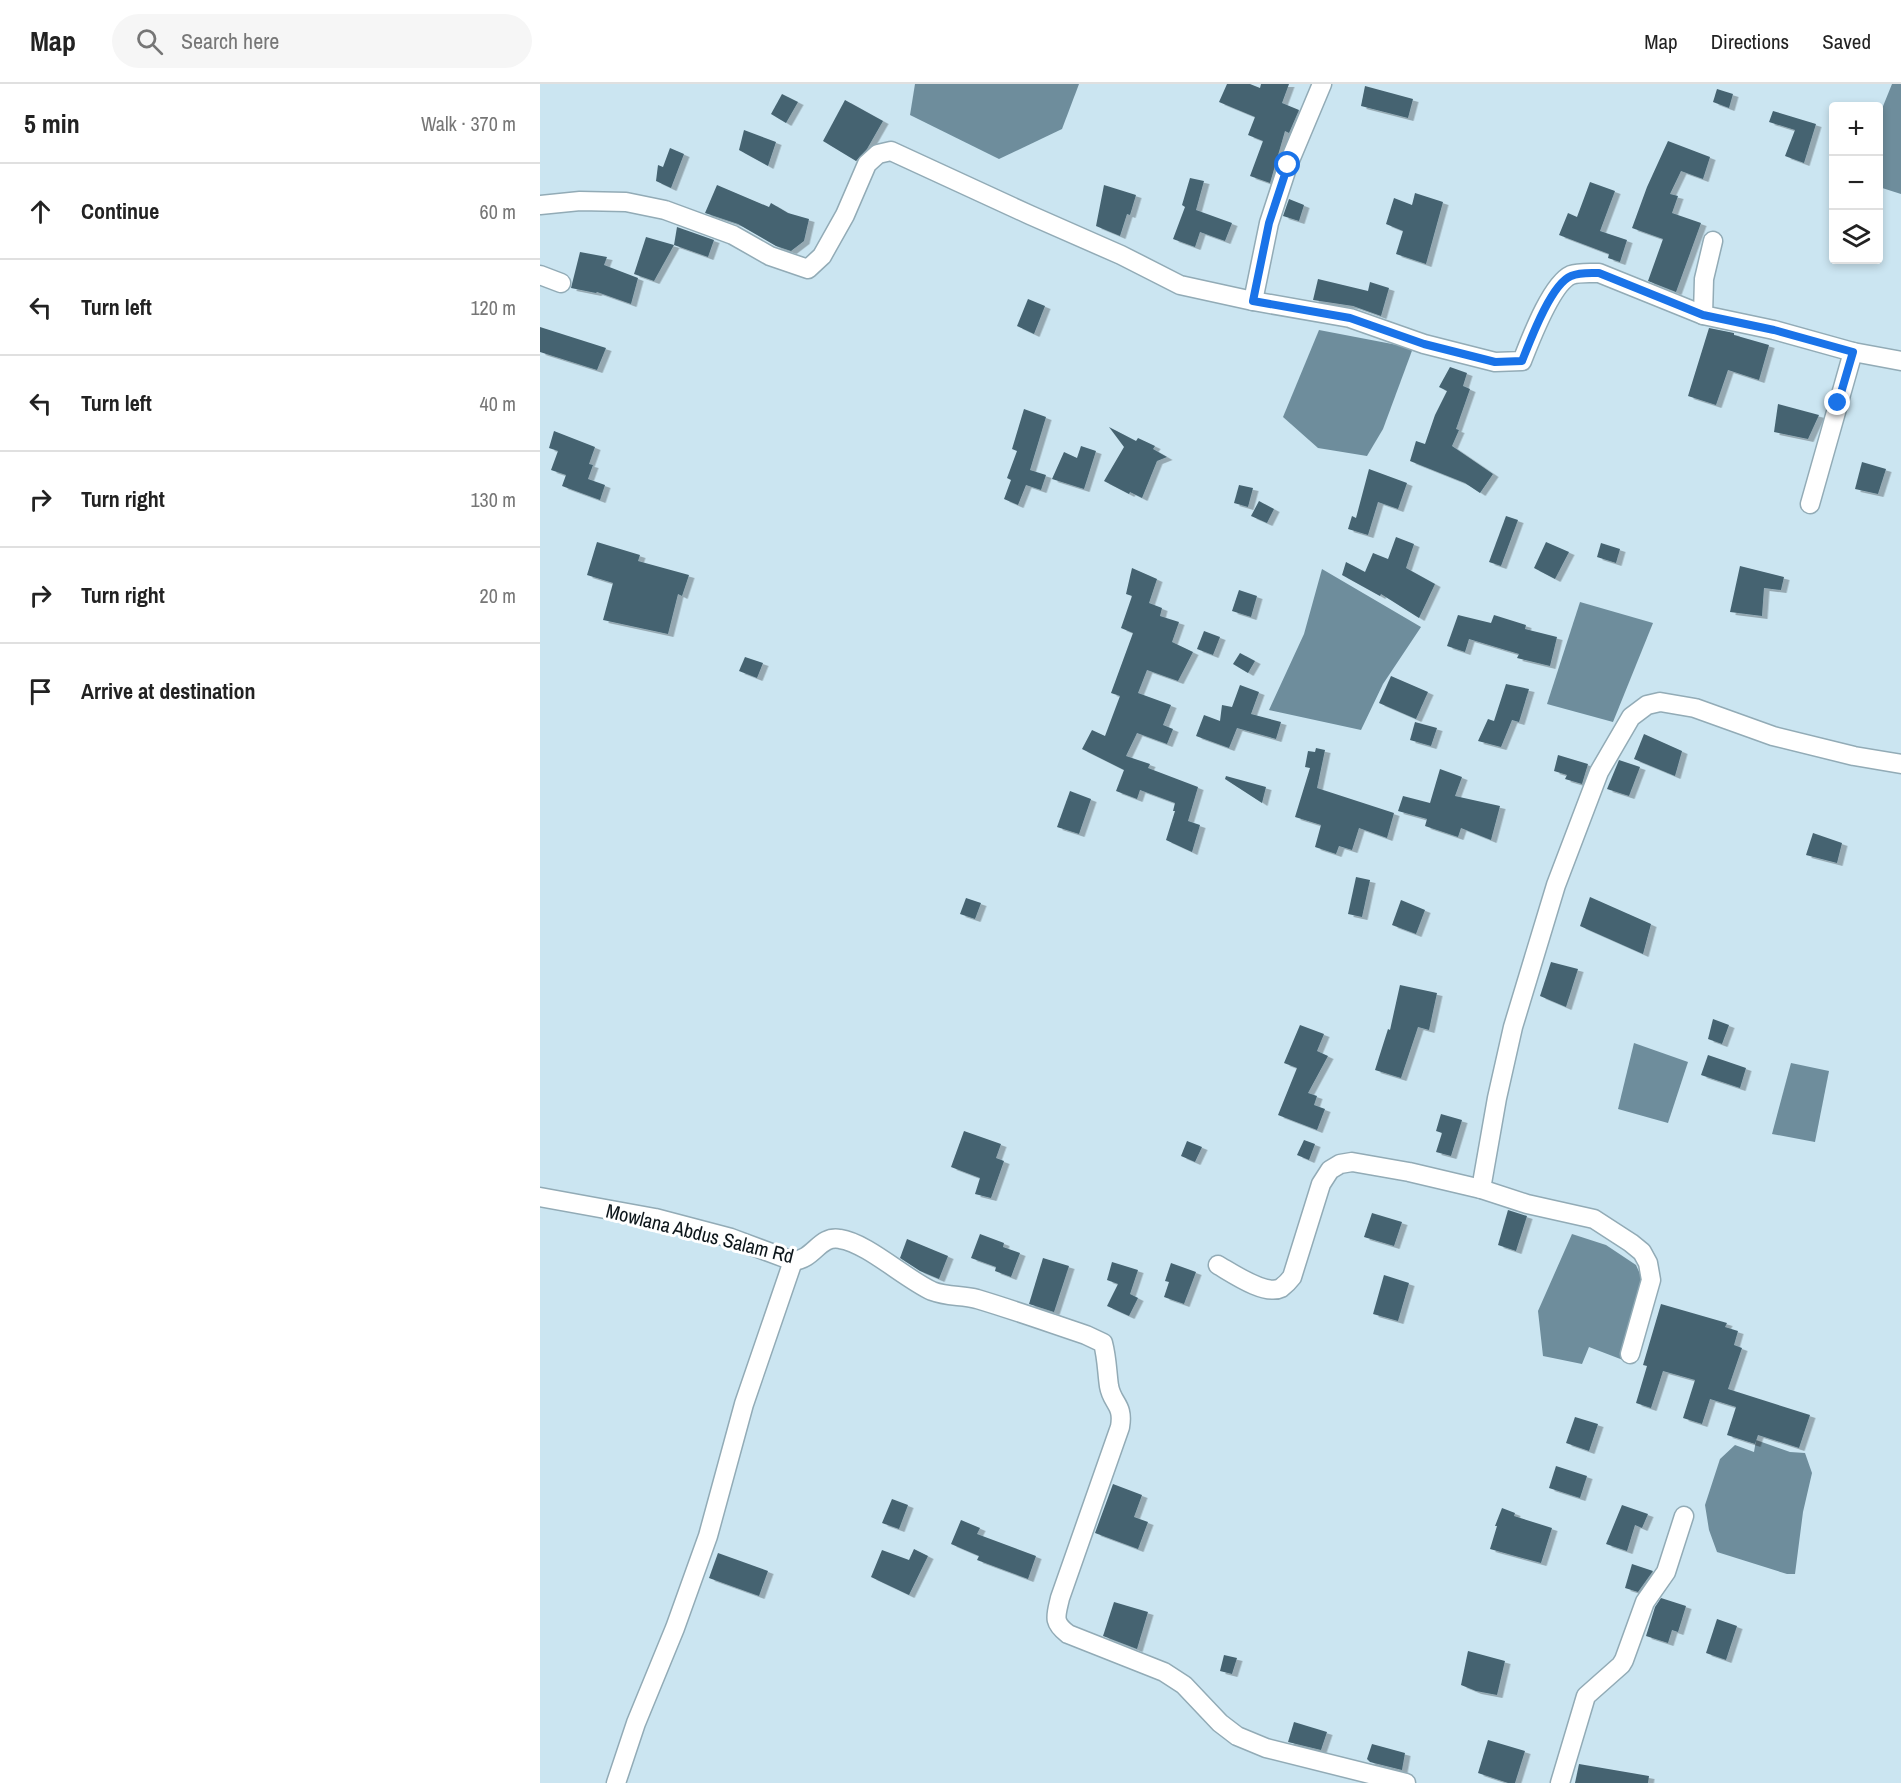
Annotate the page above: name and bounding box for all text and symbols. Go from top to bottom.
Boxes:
search box [112,14,532,68]
text: Map [30,22,76,60]
icon: search [133,25,166,58]
text: Search here [181,26,279,56]
text: Map [1644,27,1678,56]
text: Directions [1711,27,1789,56]
text: Saved [1822,27,1871,56]
map controls [1829,102,1883,264]
button: + [1829,102,1883,156]
text: 5 min [24,106,80,141]
text: Walk · 370 m [421,110,516,137]
route start [1274,151,1300,177]
button: − [1829,156,1883,210]
icon: ahead [24,195,57,228]
text: Continue [81,196,159,226]
text: 60 m [480,198,516,225]
button: layers [1829,210,1883,264]
icon: left [24,291,57,324]
text: Turn left [81,292,152,322]
text: 120 m [470,294,516,321]
icon: left [24,387,57,420]
text: Turn left [81,388,152,418]
route end [1824,389,1850,415]
text: 40 m [480,390,516,417]
icon: right [24,483,57,516]
text: Turn right [81,484,165,514]
text: 130 m [470,486,516,513]
icon: right [24,579,57,612]
text: Turn right [81,580,165,610]
text: 20 m [480,582,516,609]
icon: arrive [24,675,57,708]
text: Arrive at destination [81,676,255,706]
street label: Mowlana Abdus Salam Rd [603,1197,797,1269]

